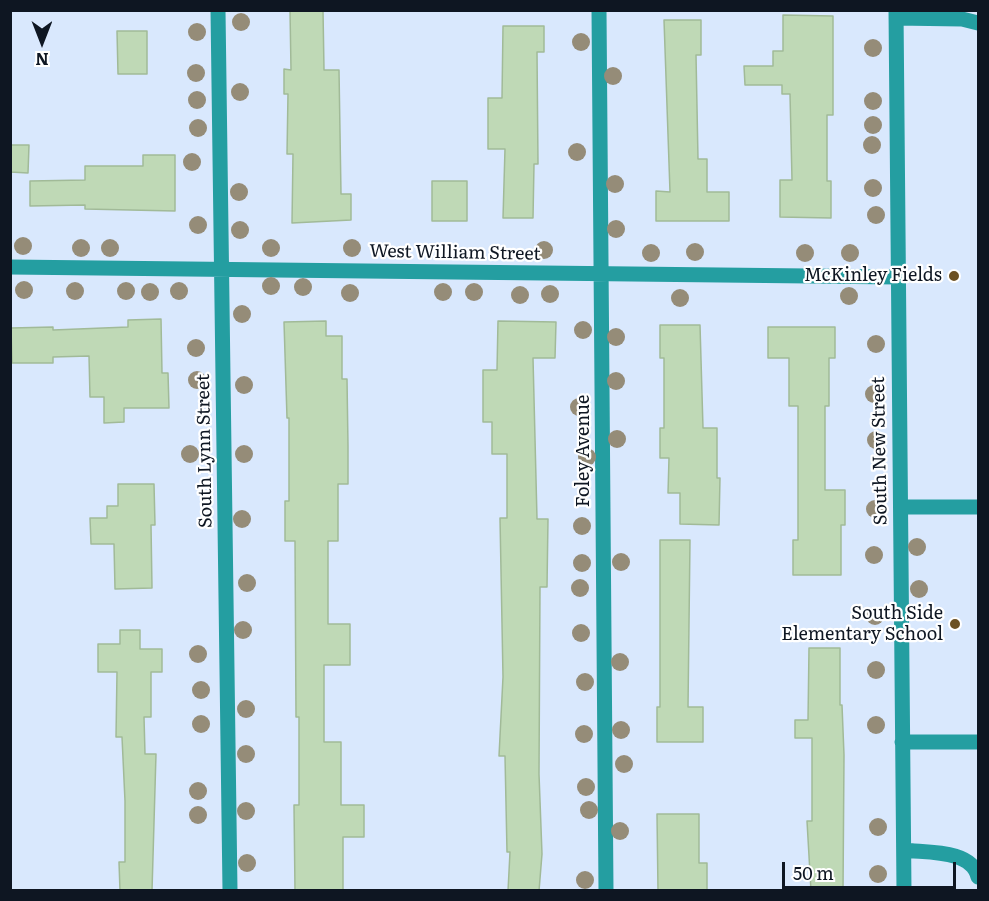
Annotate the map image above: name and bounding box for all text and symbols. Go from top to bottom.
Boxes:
north arrow [12,12,72,72]
text: N [35,48,49,72]
street label: West William Street [369,241,541,265]
place label: McKinley Fields [804,265,942,287]
marker: McKinley Fields [947,269,961,283]
street label: South Lynn Street [193,374,217,528]
street label: South New Street [868,376,892,526]
street label: Foley Avenue [573,395,595,507]
place label: South Side Elementary School [781,603,943,646]
marker: South Side Elementary School [948,617,962,631]
scale bar [785,850,959,888]
text: 50 m [793,859,834,886]

